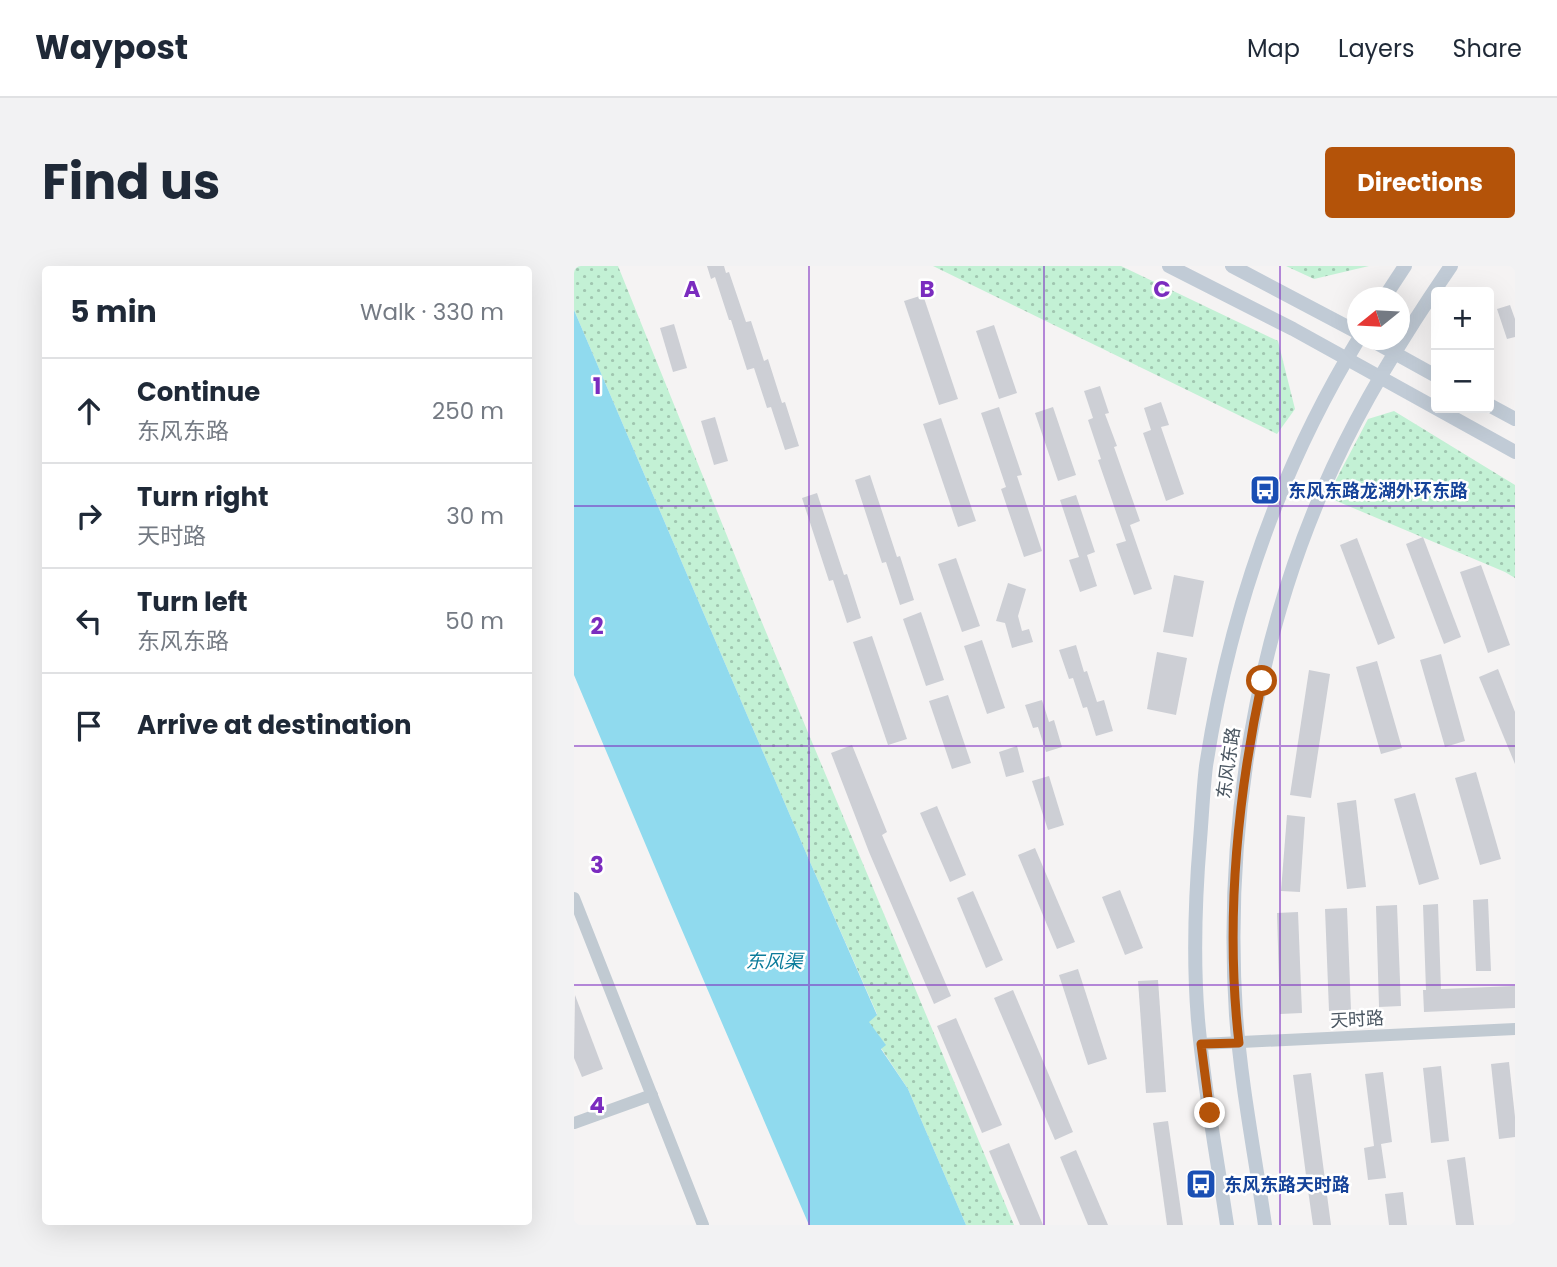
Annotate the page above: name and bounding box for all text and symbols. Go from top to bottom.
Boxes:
text: Waypost [35,24,188,71]
text: Map [1247,32,1300,65]
text: Layers [1338,32,1414,65]
text: Share [1452,32,1522,65]
button: Directions [1325,147,1515,218]
text: Find us [42,148,220,216]
text: A [684,273,701,305]
text: B [919,273,935,305]
text: C [1153,273,1171,305]
north arrow [1347,287,1410,350]
map controls [1431,287,1494,413]
button: + [1431,287,1494,350]
text: 5 min [70,290,157,333]
text: Walk · 330 m [360,296,504,328]
button: − [1431,350,1494,413]
text: 1 [593,370,601,402]
text: Continue [137,374,260,410]
icon: ahead [70,392,108,430]
text: 250 m [432,395,504,427]
text: 东风东路 [137,415,229,447]
bus stop icon: 东风东路龙湖外环东路 [1248,473,1282,507]
place label: 东风东路龙湖外环东路 [1288,478,1468,503]
text: Turn right [137,479,269,515]
icon: right [70,497,108,535]
text: 30 m [446,500,504,532]
text: 天时路 [137,520,206,552]
text: Turn left [137,584,248,620]
icon: left [70,602,108,640]
text: 50 m [445,605,504,637]
text: 2 [590,610,604,642]
text: 东风东路 [137,625,229,657]
route start [1246,665,1277,696]
icon: arrive [70,707,108,745]
text: Arrive at destination [137,707,412,743]
street label: 东风东路 [1211,726,1245,800]
text: 3 [590,849,604,881]
water label: 东风渠 [745,948,805,975]
street label: 天时路 [1329,1005,1385,1033]
text: 4 [589,1089,605,1121]
route end [1194,1097,1225,1128]
bus stop icon: 东风东路天时路 [1184,1167,1218,1201]
place label: 东风东路天时路 [1224,1172,1350,1197]

